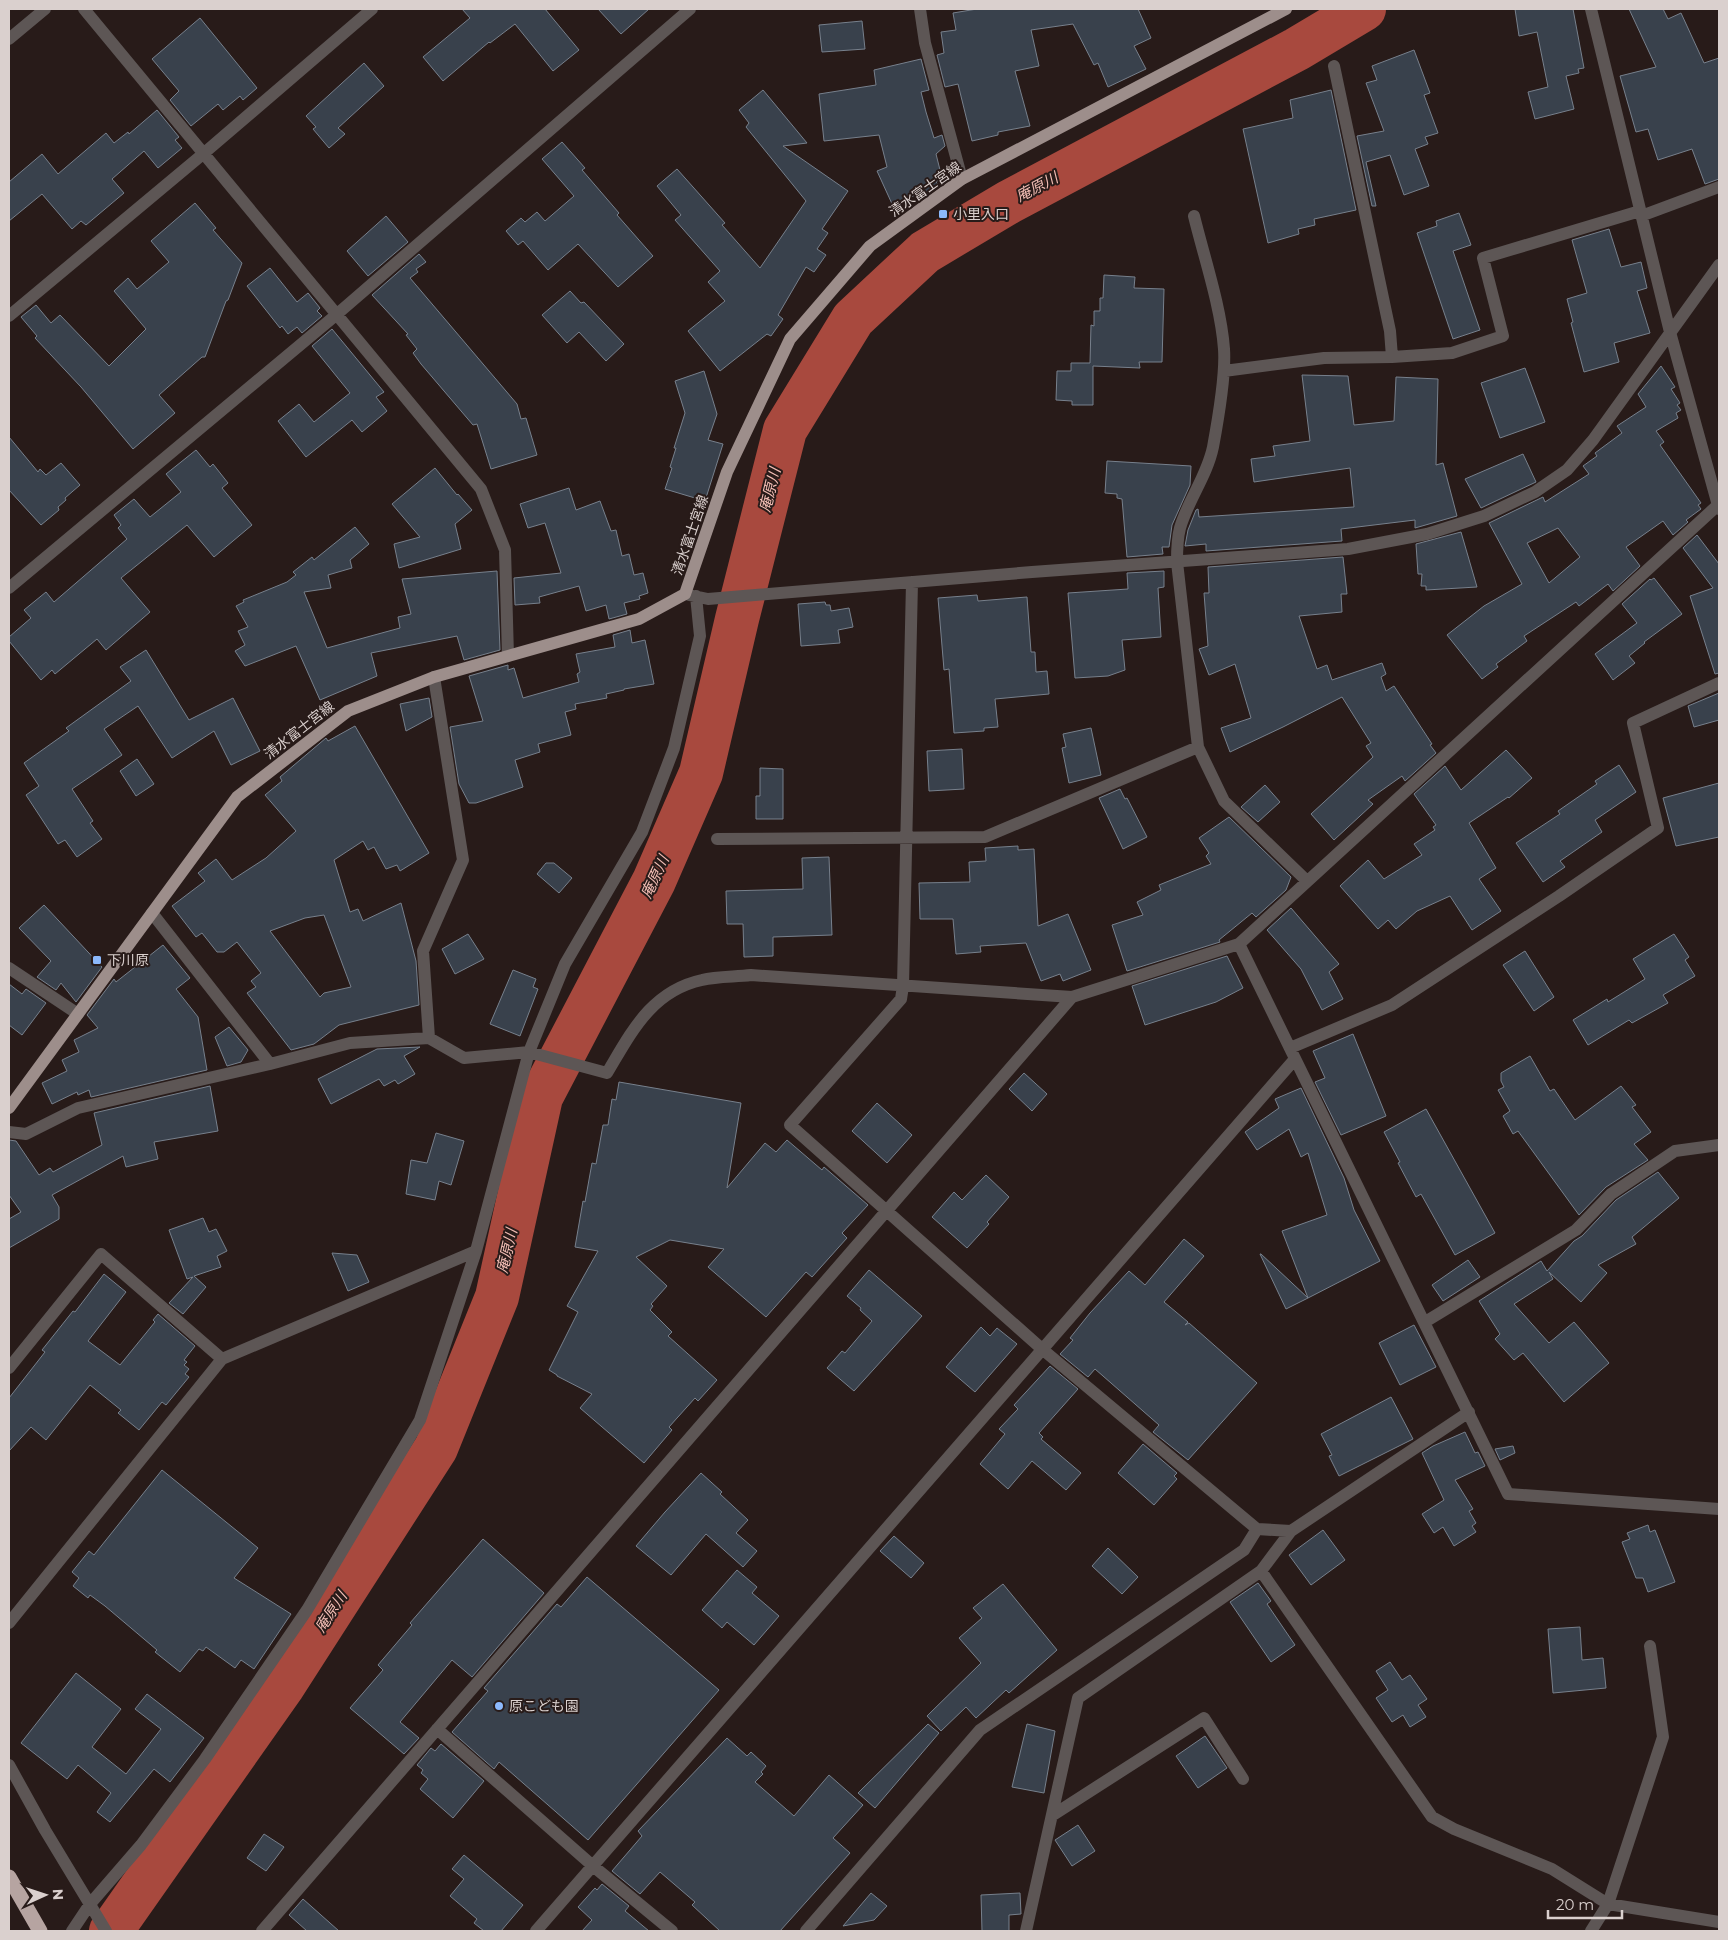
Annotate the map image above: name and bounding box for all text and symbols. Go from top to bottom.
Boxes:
street label: 清水富士宮線 [885,158,965,220]
water label: 庵原川 [1012,167,1063,206]
place label: 小里入口 [953,205,1009,223]
marker: 小里入口 [937,208,949,220]
water label: 庵原川 [755,464,785,514]
street label: 清水富士宮線 [668,492,712,578]
street label: 清水富士宮線 [260,697,338,763]
water label: 庵原川 [636,851,674,901]
place label: 下川原 [107,951,149,969]
marker: 下川原 [91,954,103,966]
water label: 庵原川 [492,1225,521,1275]
water label: 庵原川 [310,1586,352,1636]
place label: 原こども園 [509,1697,579,1715]
marker: 原こども園 [493,1700,505,1712]
north arrow [20,1870,70,1920]
text: N [49,1888,67,1900]
scale bar [1548,1888,1622,1920]
text: 20 m [1556,1895,1594,1914]

